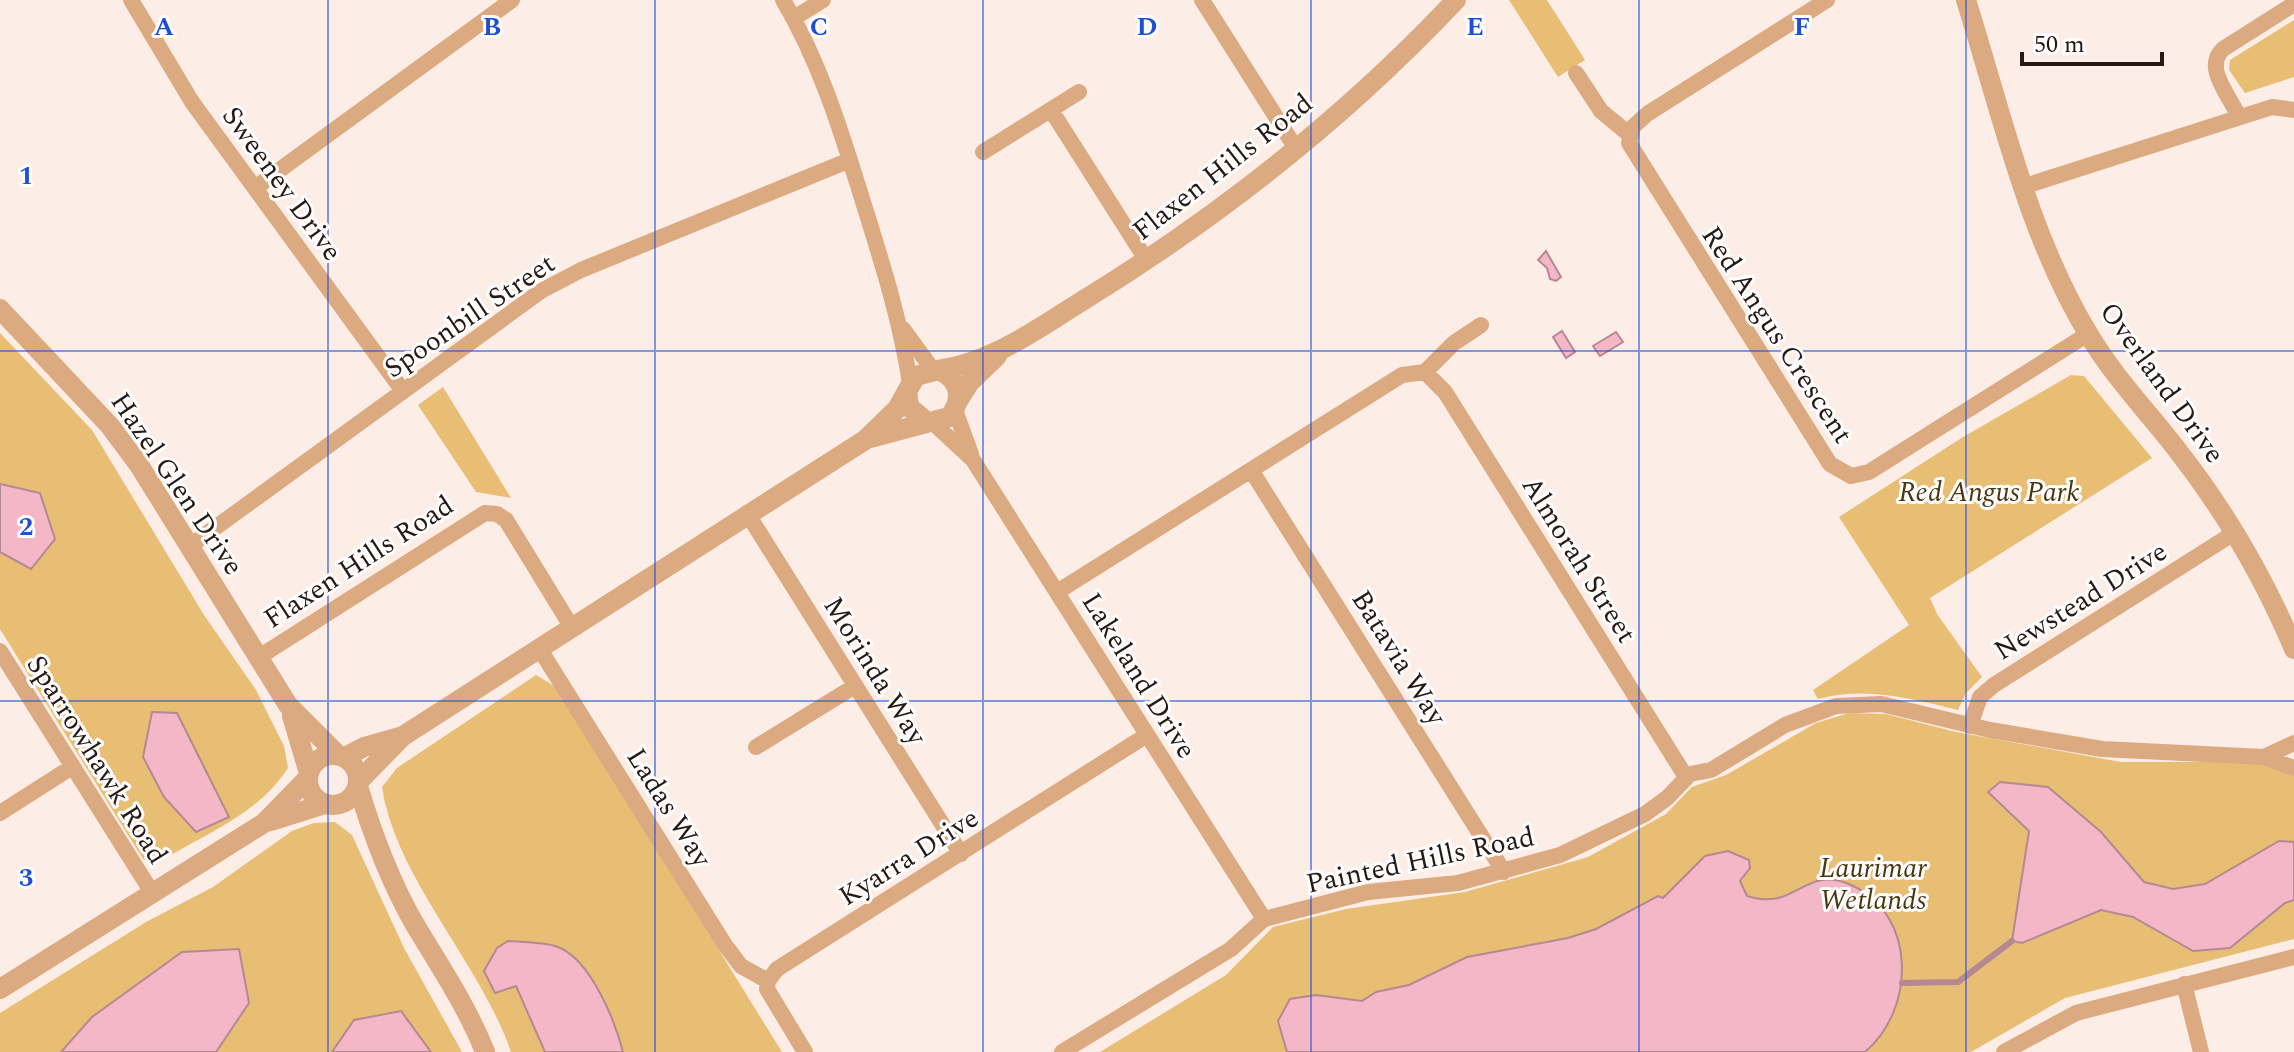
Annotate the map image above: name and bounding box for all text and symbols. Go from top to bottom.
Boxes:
text: A [154,7,174,47]
text: B [483,7,501,47]
text: C [810,7,828,47]
text: D [1137,7,1157,47]
text: E [1466,7,1484,47]
text: F [1794,7,1810,47]
scale bar [2022,16,2162,66]
text: 50 m [2034,27,2085,63]
street label: Flaxen Hills Road [1123,83,1322,252]
street label: Sweeney Drive [211,97,353,270]
text: 1 [19,156,33,196]
street label: Red Angus Crescent [1690,217,1864,452]
street label: Spoonbill Street [375,243,564,390]
street label: Overland Drive [2088,293,2235,473]
street label: Hazel Glen Drive [99,383,254,584]
street label: Almorah Street [1510,468,1647,652]
park label: Red Angus Park [1898,471,2080,514]
street label: Flaxen Hills Road [255,485,462,640]
text: 2 [19,507,33,547]
street label: Newstead Drive [1986,531,2176,672]
street label: Batavia Way [1340,582,1458,735]
street label: Lakeland Drive [1070,584,1207,767]
street label: Morinda Way [812,588,938,755]
street label: Sparrowhawk Road [15,647,178,873]
street label: Ladas Way [615,740,723,877]
street label: Kyarra Drive [830,797,987,917]
street label: Painted Hills Road [1302,815,1538,906]
park label: Laurimar Wetlands [1819,847,1927,922]
text: 3 [19,858,33,898]

